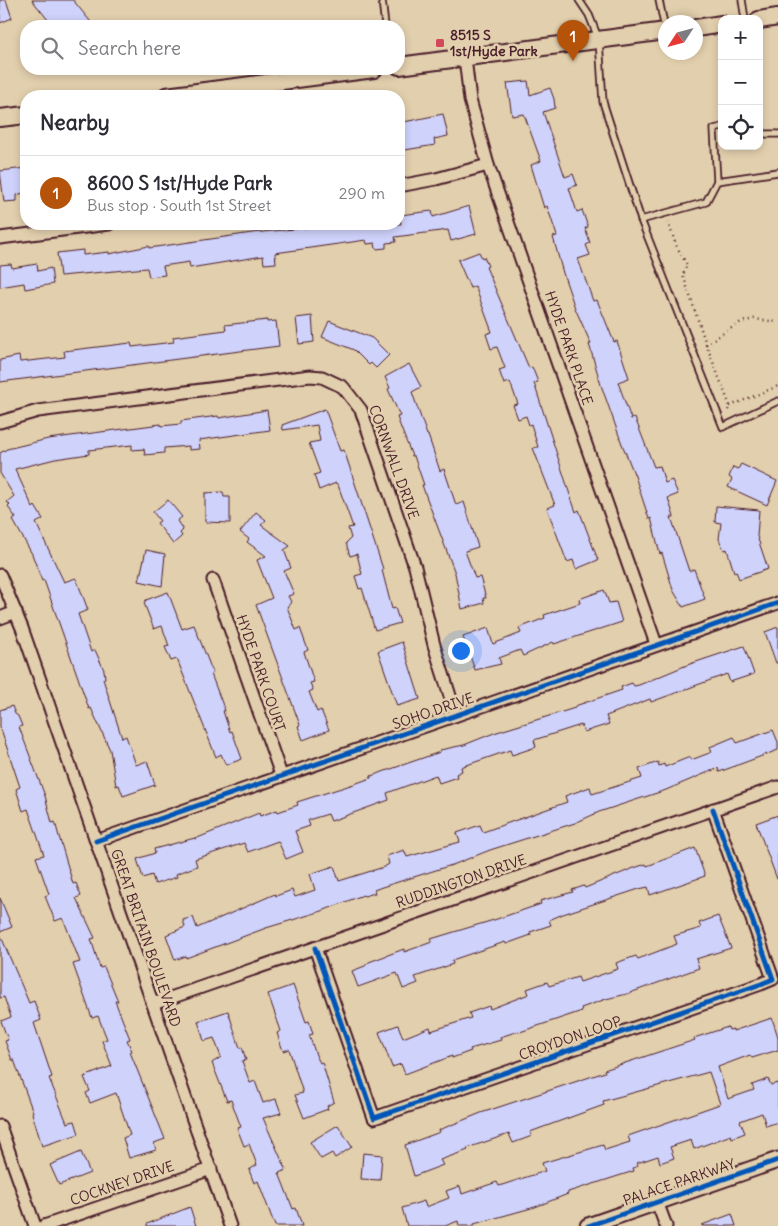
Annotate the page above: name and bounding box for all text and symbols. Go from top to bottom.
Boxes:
north arrow [658,15,703,60]
map controls [718,15,763,150]
button: + [718,15,763,60]
search box [20,20,405,75]
pin: 1 [557,20,589,61]
place label: 8515 S 1st/Hyde Park [450,26,538,60]
icon: search [38,34,66,62]
text: Search here [78,36,181,60]
marker: 8515 S 1st/Hyde Park [434,37,446,49]
button: − [718,60,763,105]
button: locate [718,105,763,150]
text: Nearby [40,109,110,136]
text: 8600 S 1st/Hyde Park [87,171,273,195]
text: 1 [53,183,59,203]
text: 290 m [339,183,385,203]
text: Bus stop · South 1st Street [87,195,271,215]
street label: HYDE PARK PLACE [541,289,597,407]
street label: CORNWALL DRIVE [365,402,423,522]
street label: HYDE PARK COURT [233,612,289,734]
your location [448,638,474,664]
street label: SOHO DRIVE [390,689,476,733]
street label: GREAT BRITAIN BOULEVARD [107,847,185,1029]
street label: RUDDINGTON DRIVE [393,850,529,912]
street label: CROYDON LOOP [516,1012,624,1064]
street label: PALACE PARKWAY [621,1154,738,1210]
street label: COCKNEY DRIVE [68,1157,176,1209]

